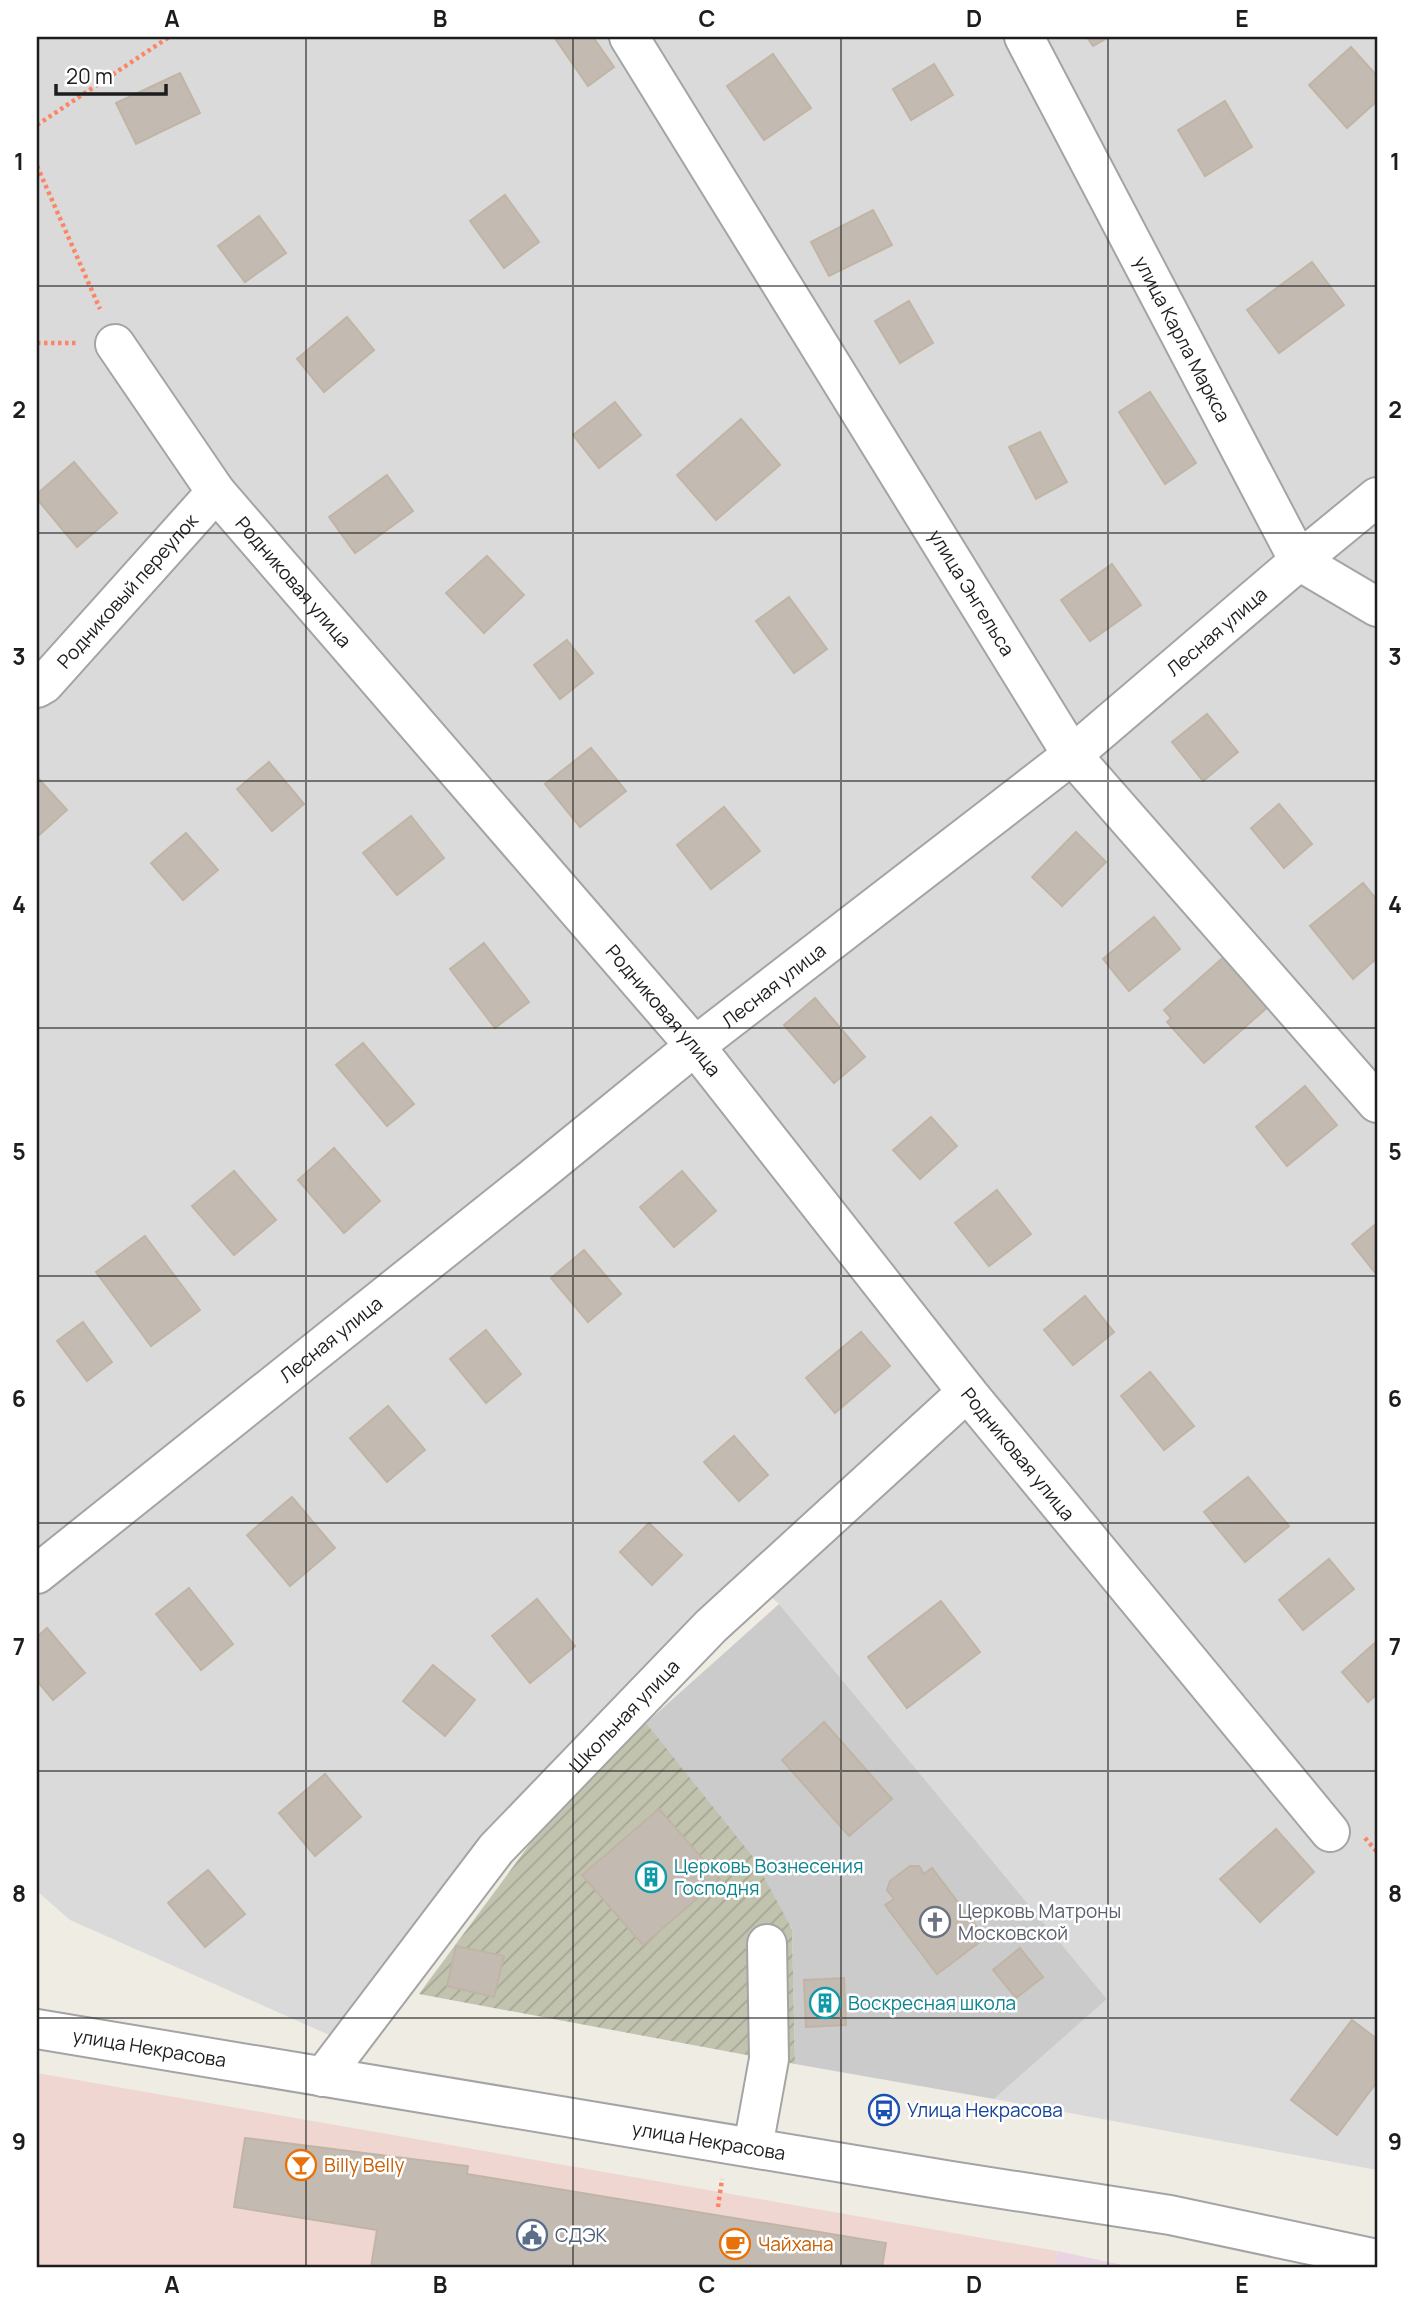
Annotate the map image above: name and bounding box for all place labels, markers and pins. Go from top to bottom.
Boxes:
place label: Церковь Вознесения Господня [674,1853,863,1901]
building icon: Церковь Вознесения Господня [634,1860,668,1894]
place label: Церковь Матроны Московской [958,1898,1121,1946]
church icon: Церковь Матроны Московской [918,1905,952,1939]
building icon: Воскресная школа [808,1986,842,2020]
place label: Воскресная школа [848,1990,1016,2016]
bus stop icon: Улица Некрасова [867,2093,901,2127]
place label: Улица Некрасова [907,2097,1063,2123]
bar icon: Billy Belly [284,2148,318,2182]
place label: Billy Belly [324,2152,404,2178]
public building icon: СДЭК [515,2218,549,2252]
place label: СДЭК [555,2222,608,2248]
cafe icon: Чайхана [718,2227,752,2261]
place label: Чайхана [758,2231,834,2257]

